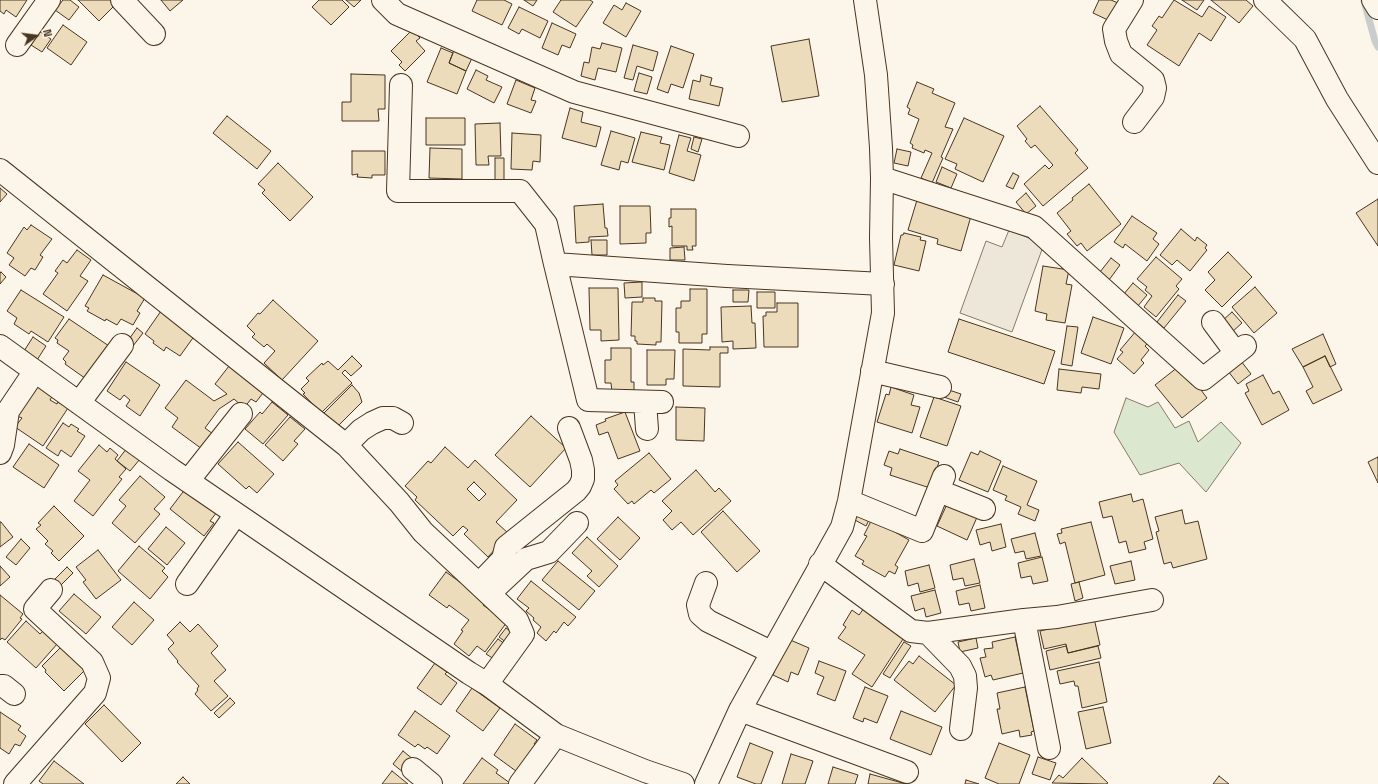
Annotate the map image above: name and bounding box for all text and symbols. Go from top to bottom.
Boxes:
north arrow [16,16,56,56]
text: N [40,28,55,38]

